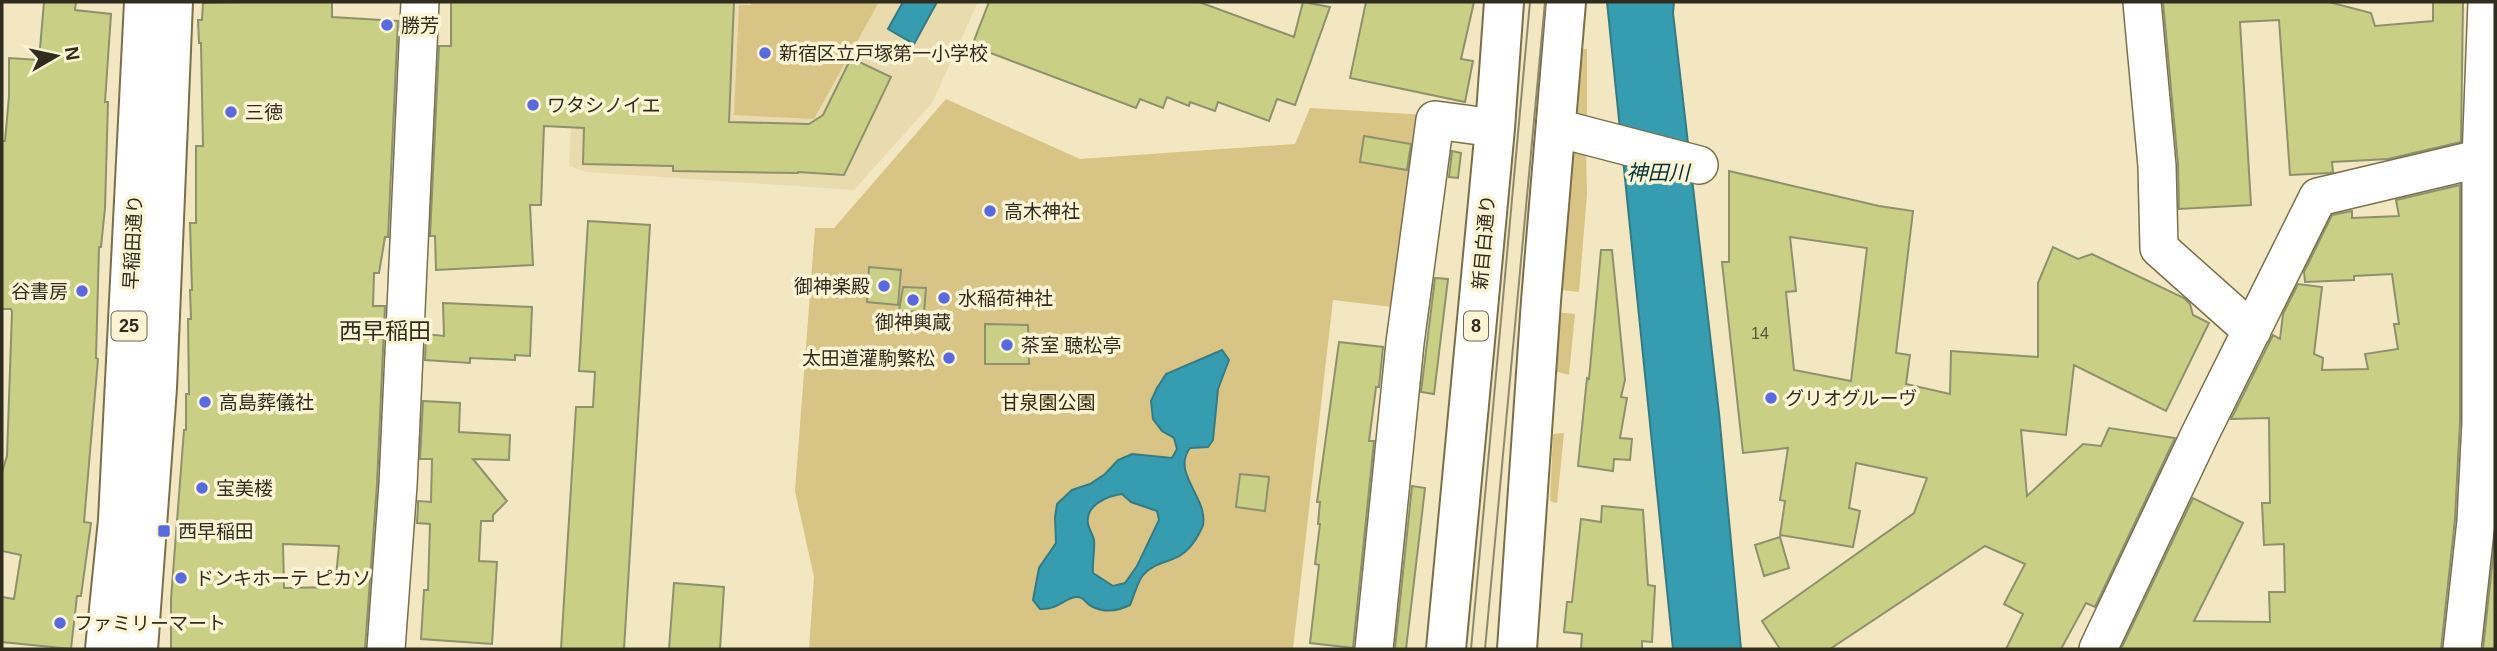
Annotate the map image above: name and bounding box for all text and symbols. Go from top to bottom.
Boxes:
place label: 勝芳 [401,15,439,36]
marker: 勝芳 [379,17,395,33]
north arrow [21,21,91,91]
place label: 新宿区立戸塚第一小学校 [779,43,988,64]
text: N [61,45,84,62]
marker: 新宿区立戸塚第一小学校 [757,45,773,61]
place label: ワタシノイエ [547,95,661,116]
marker: ワタシノイエ [525,97,541,113]
place label: 三徳 [245,102,283,123]
marker: 三徳 [223,104,239,120]
water label: 神田川 [1627,161,1691,184]
street label: 早稲田通り [120,194,146,290]
street label: 新目白通り [1469,194,1499,290]
place label: 高木神社 [1004,201,1080,222]
marker: 高木神社 [982,203,998,219]
place label: 御神楽殿 [794,276,870,297]
marker: 御神楽殿 [876,278,892,294]
place label: 谷書房 [11,281,68,302]
marker: 谷書房 [74,283,90,299]
place label: 水稲荷神社 [958,288,1053,309]
marker: 水稲荷神社 [936,290,952,306]
marker: 御神輿蔵 [905,292,921,308]
road number: 25 [111,312,146,340]
place label: 御神輿蔵 [875,312,951,333]
road number: 8 [1464,312,1488,340]
district label: 西早稲田 [339,318,431,344]
house number: 14 [1751,325,1769,342]
place label: 茶室 聴松亭 [1021,335,1121,356]
marker: 茶室 聴松亭 [999,337,1015,353]
place label: 太田道灌駒繁松 [802,348,935,369]
marker: 太田道灌駒繁松 [941,350,957,366]
place label: グリオグルーヴ [1785,388,1918,409]
marker: グリオグルーヴ [1763,390,1779,406]
place label: 高島葬儀社 [219,392,314,413]
park label: 甘泉園公園 [1000,392,1096,413]
marker: 高島葬儀社 [197,394,213,410]
place label: 宝美楼 [216,478,273,499]
marker: 宝美楼 [194,480,210,496]
place label: 西早稲田 [178,521,254,542]
marker: 西早稲田 [156,523,172,539]
place label: ドンキホーテ ピカソ [195,568,371,589]
marker: ドンキホーテ ピカソ [173,570,189,586]
place label: ファミリーマート [74,613,226,634]
marker: ファミリーマート [52,615,68,631]

